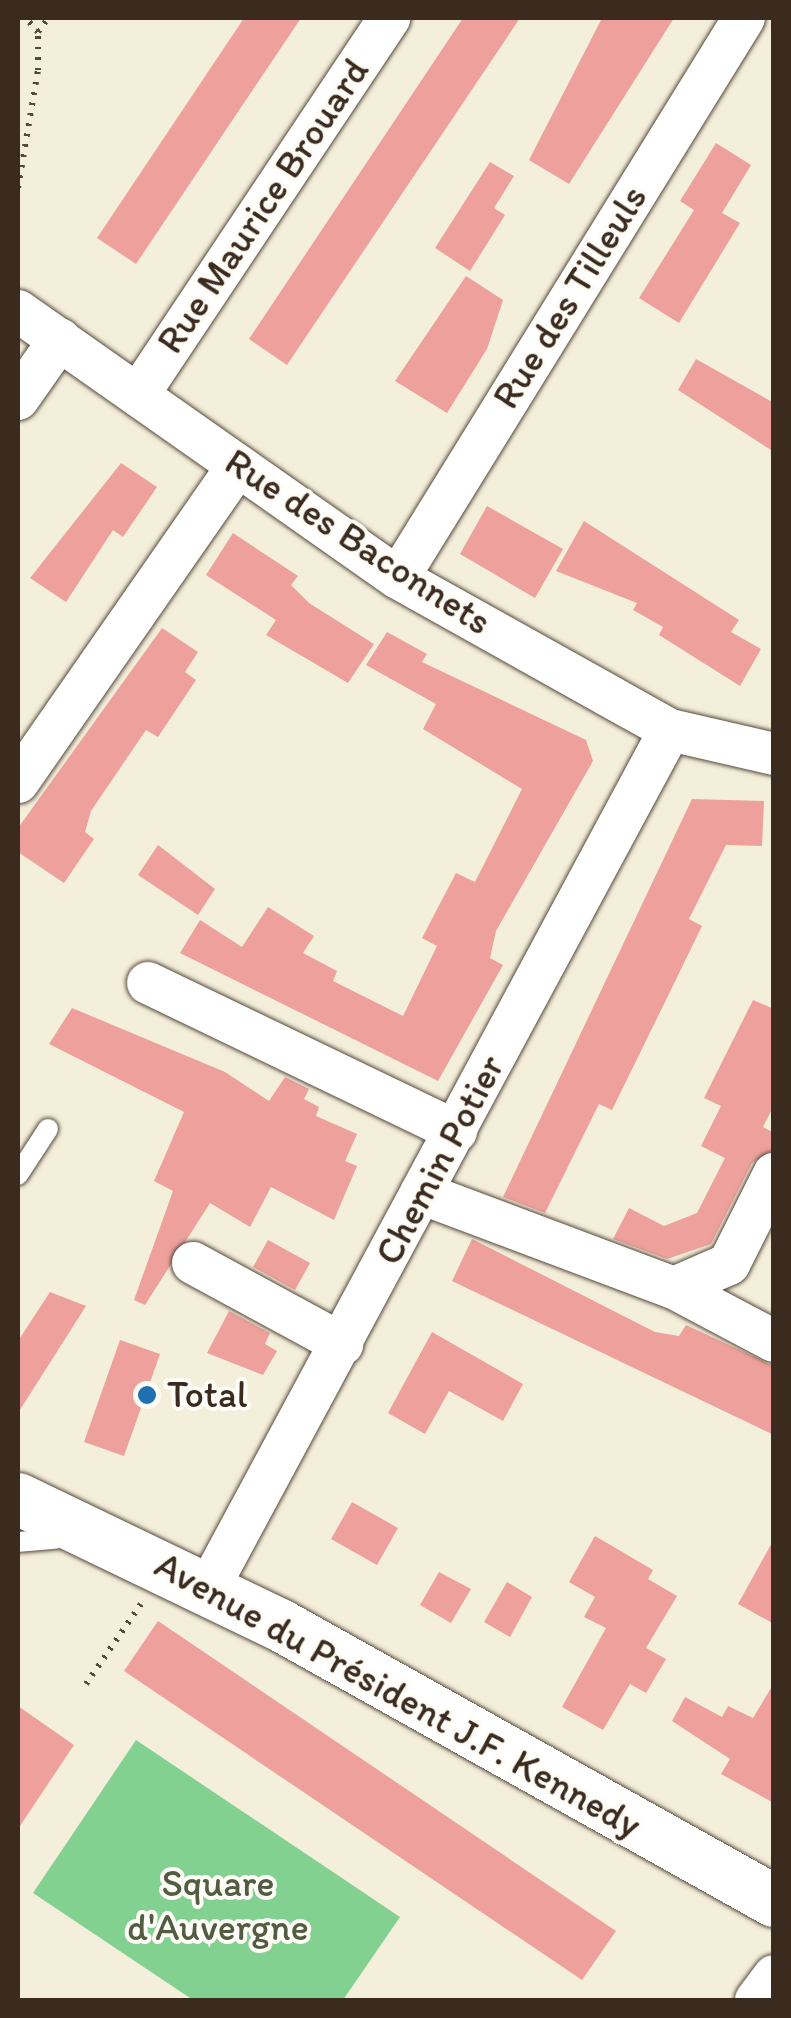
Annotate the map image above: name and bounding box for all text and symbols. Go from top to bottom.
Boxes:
street label: Rue Maurice Brouard [148,51,378,361]
street label: Rue des Tilleuls [483,177,657,417]
street label: Rue des Baconnets [217,439,499,645]
street label: Chemin Potier [366,1048,514,1272]
place label: Total [167,1372,248,1418]
marker: Total [136,1384,158,1406]
street label: Avenue du Président J.F. Kennedy [147,1542,649,1848]
park label: Square d'Auvergne [127,1861,309,1950]

